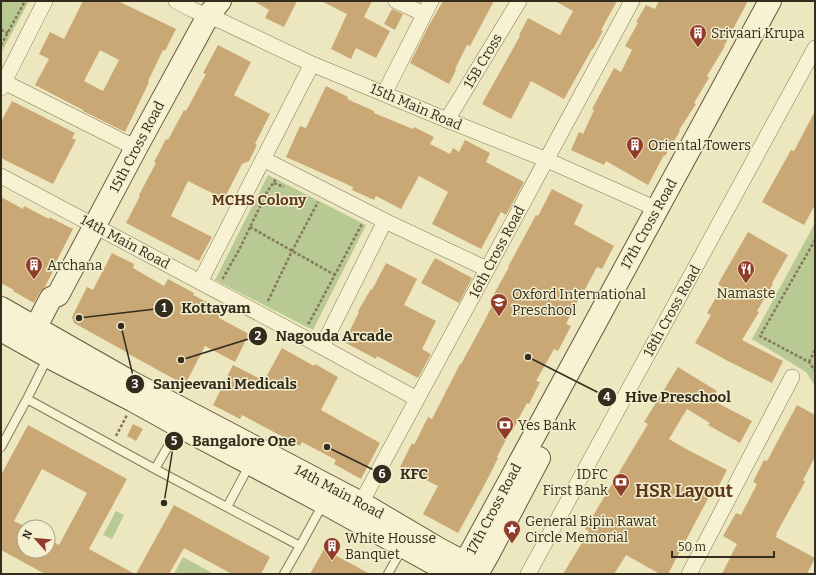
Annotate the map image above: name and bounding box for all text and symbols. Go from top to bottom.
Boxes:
building icon: Srivaari Krupa [688,23,708,48]
place label: Srivaari Krupa [711,25,805,42]
street label: 15B Cross [460,31,506,91]
street label: 15th Main Road [367,80,465,134]
street label: 15th Cross Road [106,98,168,196]
building icon: Oriental Towers [625,135,645,160]
place label: Oriental Towers [648,137,751,154]
street label: 17th Cross Road [617,176,681,272]
district label: MCHS Colony [212,191,307,209]
street label: 16th Cross Road [466,203,528,301]
street label: 14th Main Road [77,211,173,273]
building icon: Archana [24,255,44,280]
place label: Archana [47,257,103,274]
restaurant icon: Namaste [736,259,756,284]
street label: 18th Cross Road [640,262,704,360]
place label: Namaste [717,285,775,302]
place label: Oxford International Preschool [512,286,646,319]
school or university icon: Oxford International Preschool [489,292,509,317]
callout: Kottayam [154,294,259,321]
text: Kottayam [181,299,251,317]
text: 1 [161,301,167,315]
callout: Nagouda Arcade [248,322,401,349]
text: Nagouda Arcade [276,327,392,345]
text: 2 [255,329,262,343]
callout: Sanjeevani Medicals [125,370,305,397]
text: Sanjeevani Medicals [153,375,297,393]
text: 3 [132,377,139,391]
callout: Hive Preschool [597,384,739,411]
text: Hive Preschool [625,388,731,406]
text: 4 [603,390,611,404]
bank icon: Yes Bank [495,415,515,440]
place label: Yes Bank [518,417,576,434]
callout: Bangalore One [164,428,305,455]
text: Bangalore One [192,432,296,450]
text: 5 [171,434,178,448]
street label: 14th Main Road [291,461,387,523]
callout: KFC [372,461,436,488]
street label: 17th Cross Road [463,461,525,557]
text: KFC [400,465,428,483]
place label: IDFC First Bank [542,466,608,499]
text: 6 [378,467,386,481]
bank icon: IDFC First Bank [611,472,631,497]
district label: HSR Layout [635,480,733,502]
place label: General Bipin Rawat Circle Memorial [525,513,657,546]
north arrow [16,519,56,559]
place icon: General Bipin Rawat Circle Memorial [502,519,522,544]
text: N [20,528,35,541]
place label: White Housse Banquet [345,530,436,563]
scale bar [672,533,774,559]
building icon: White Housse Banquet [322,536,342,561]
text: 50 m [678,540,707,554]

